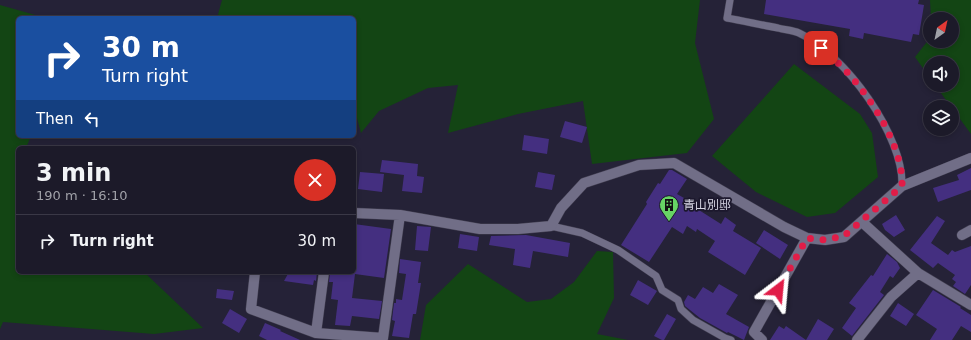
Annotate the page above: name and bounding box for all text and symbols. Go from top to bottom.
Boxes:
north arrow [923,12,959,48]
map controls [923,12,959,136]
text: 30 m [102,31,180,64]
pin [804,31,838,65]
icon: right [36,32,88,84]
icon: arrive [810,37,832,59]
button: sound [923,56,959,92]
text: Turn right [102,65,188,86]
button: layers [923,100,959,136]
icon: left [81,108,103,130]
text: Then [36,110,73,128]
text: 3 min [36,159,111,187]
button: close [294,159,336,201]
text: 190 m · 16:10 [36,188,127,203]
building icon: 青山別邸 [658,194,680,222]
place label: 青山別邸 [683,198,731,212]
icon: right [36,230,58,252]
text: Turn right [70,232,154,250]
text: 30 m [298,232,336,250]
position arrow [757,269,799,311]

